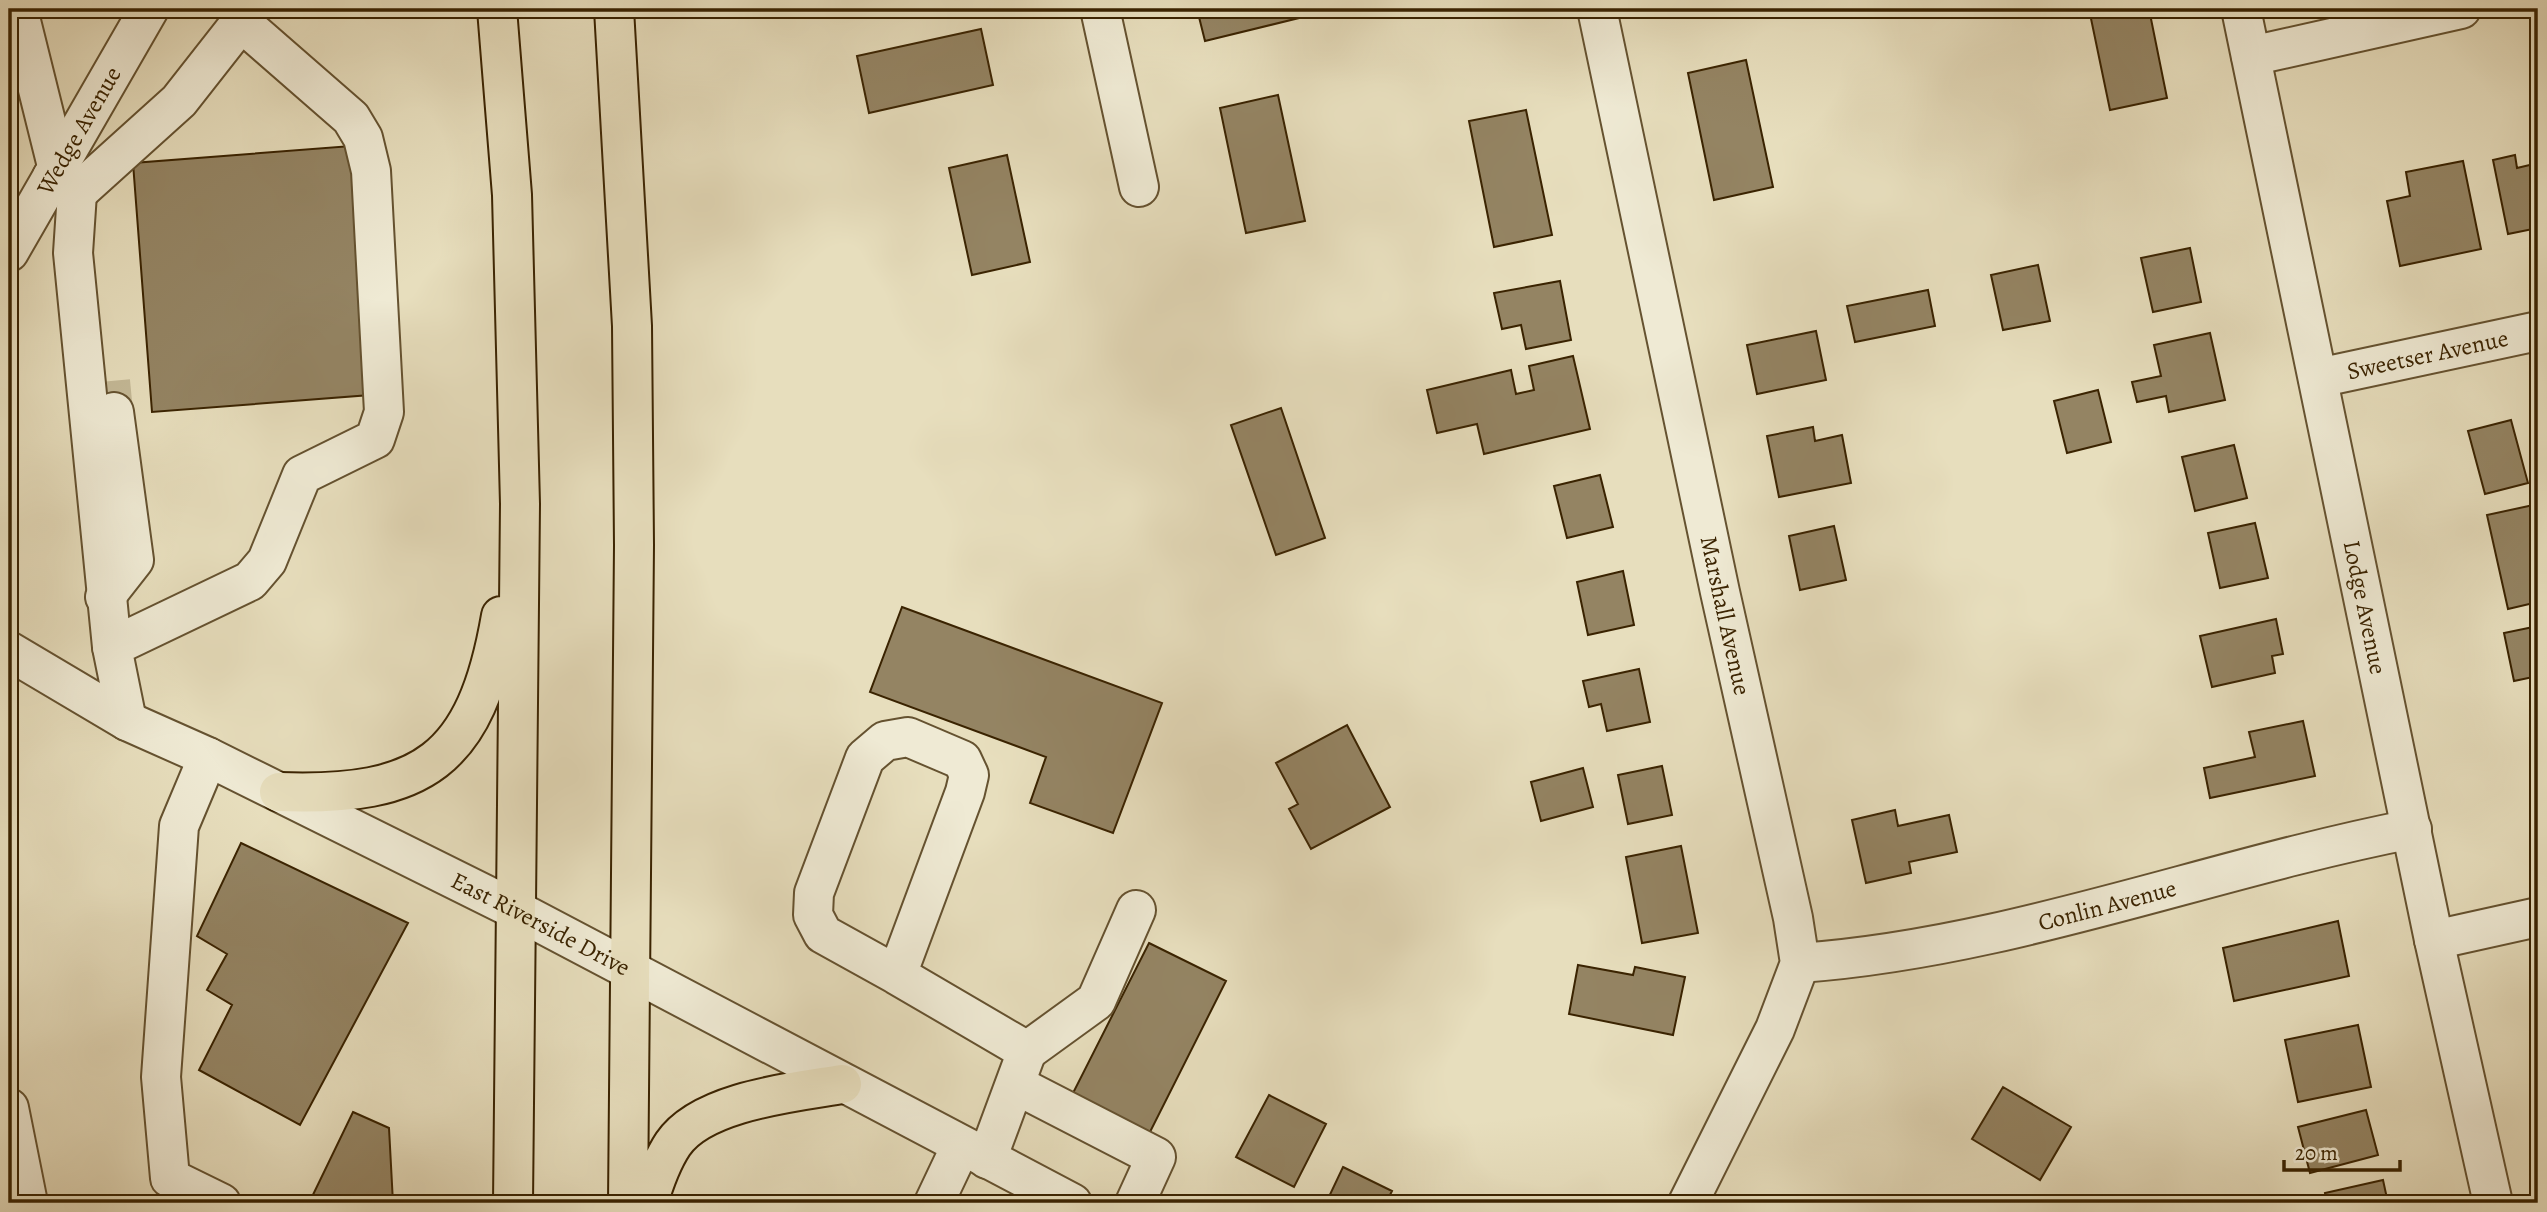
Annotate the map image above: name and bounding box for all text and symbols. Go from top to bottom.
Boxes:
street label: Wedge Avenue [29,61,129,202]
street label: Sweetser Avenue [2344,322,2511,387]
street label: Marshall Avenue [1693,533,1759,698]
street label: Lodge Avenue [2336,537,2395,677]
street label: East Riverside Drive [446,864,636,983]
street label: Conlin Avenue [2035,872,2180,938]
scale bar [2284,1128,2400,1172]
text: 20 m [2295,1139,2338,1167]

